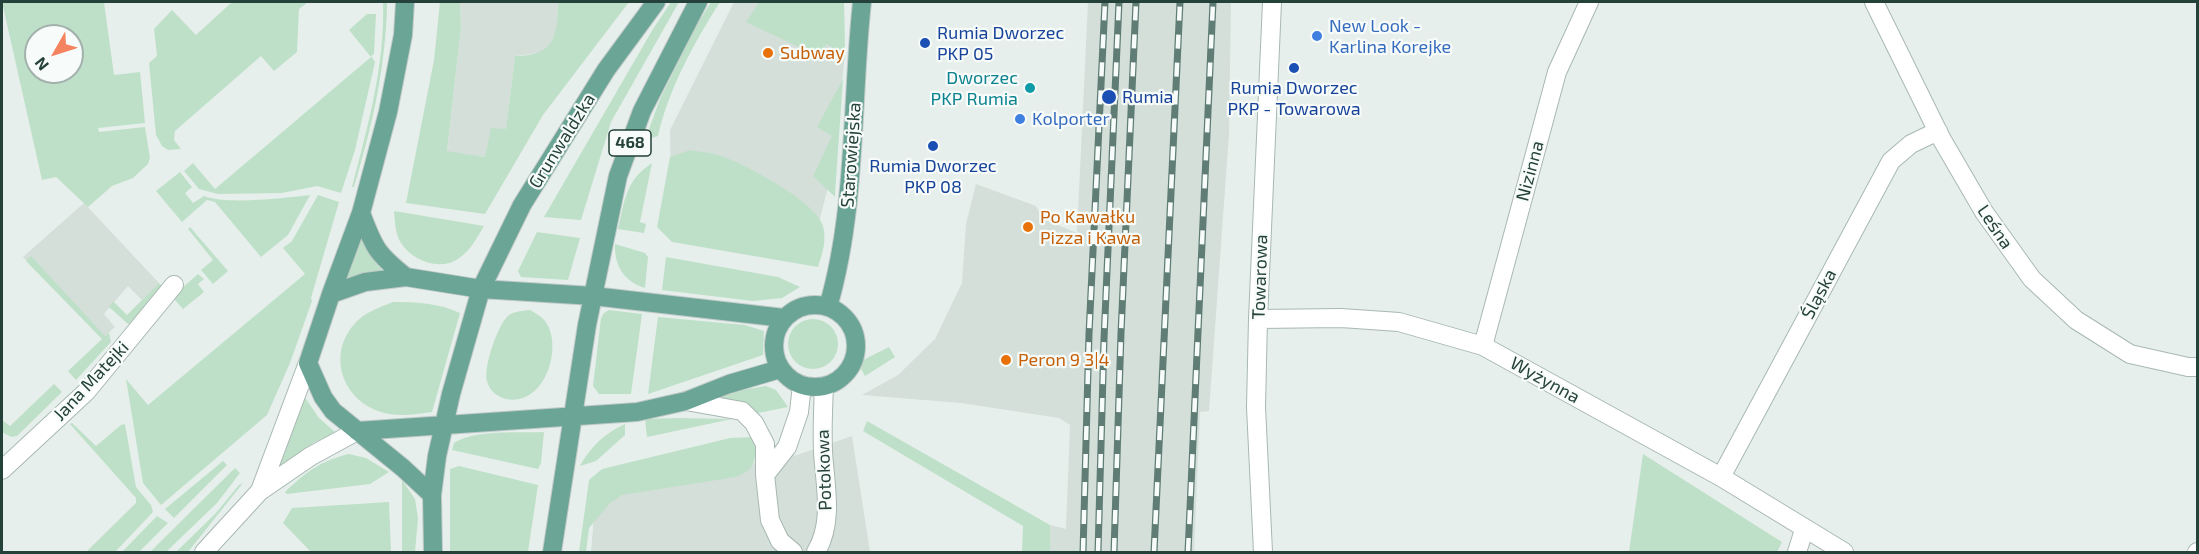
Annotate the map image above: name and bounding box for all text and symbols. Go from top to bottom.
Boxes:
place label: New Look - Karlina Korejke [1329,15,1451,57]
place label: Rumia Dworzec PKP 05 [937,22,1064,64]
north arrow [24,24,84,84]
marker: New Look - Karlina Korejke [1310,29,1324,43]
marker: Rumia Dworzec PKP 05 [918,36,932,50]
place label: Subway [780,42,845,64]
marker: Subway [761,46,775,60]
text: N [30,54,52,75]
marker: Rumia Dworzec PKP - Towarowa [1287,61,1301,75]
place label: Dworzec PKP Rumia [931,67,1018,110]
place label: Rumia Dworzec PKP - Towarowa [1227,77,1361,119]
marker: Dworzec PKP Rumia [1023,81,1037,95]
place label: Rumia [1122,86,1173,108]
marker: Rumia [1100,88,1118,106]
street label: Grunwaldzka [524,90,600,192]
street label: Starowiejska [837,102,865,208]
place label: Kolporter [1032,108,1110,130]
marker: Kolporter [1013,112,1027,126]
road number: 468 [609,130,651,156]
street label: Nizinna [1512,138,1548,204]
marker: Rumia Dworzec PKP 08 [926,139,940,153]
place label: Rumia Dworzec PKP 08 [869,155,997,198]
street label: Leśna [1973,201,2017,253]
place label: Po Kawałku Pizza i Kawa [1040,206,1141,248]
marker: Po Kawałku Pizza i Kawa [1021,220,1035,234]
street label: Towarowa [1248,234,1272,320]
street label: Śląska [1797,265,1841,323]
street label: Jana Matejki [49,337,133,425]
place label: Peron 9 3|4 [1018,349,1110,371]
street label: Wyżynna [1506,352,1584,408]
marker: Peron 9 3|4 [999,353,1013,367]
street label: Potokowa [812,429,836,511]

